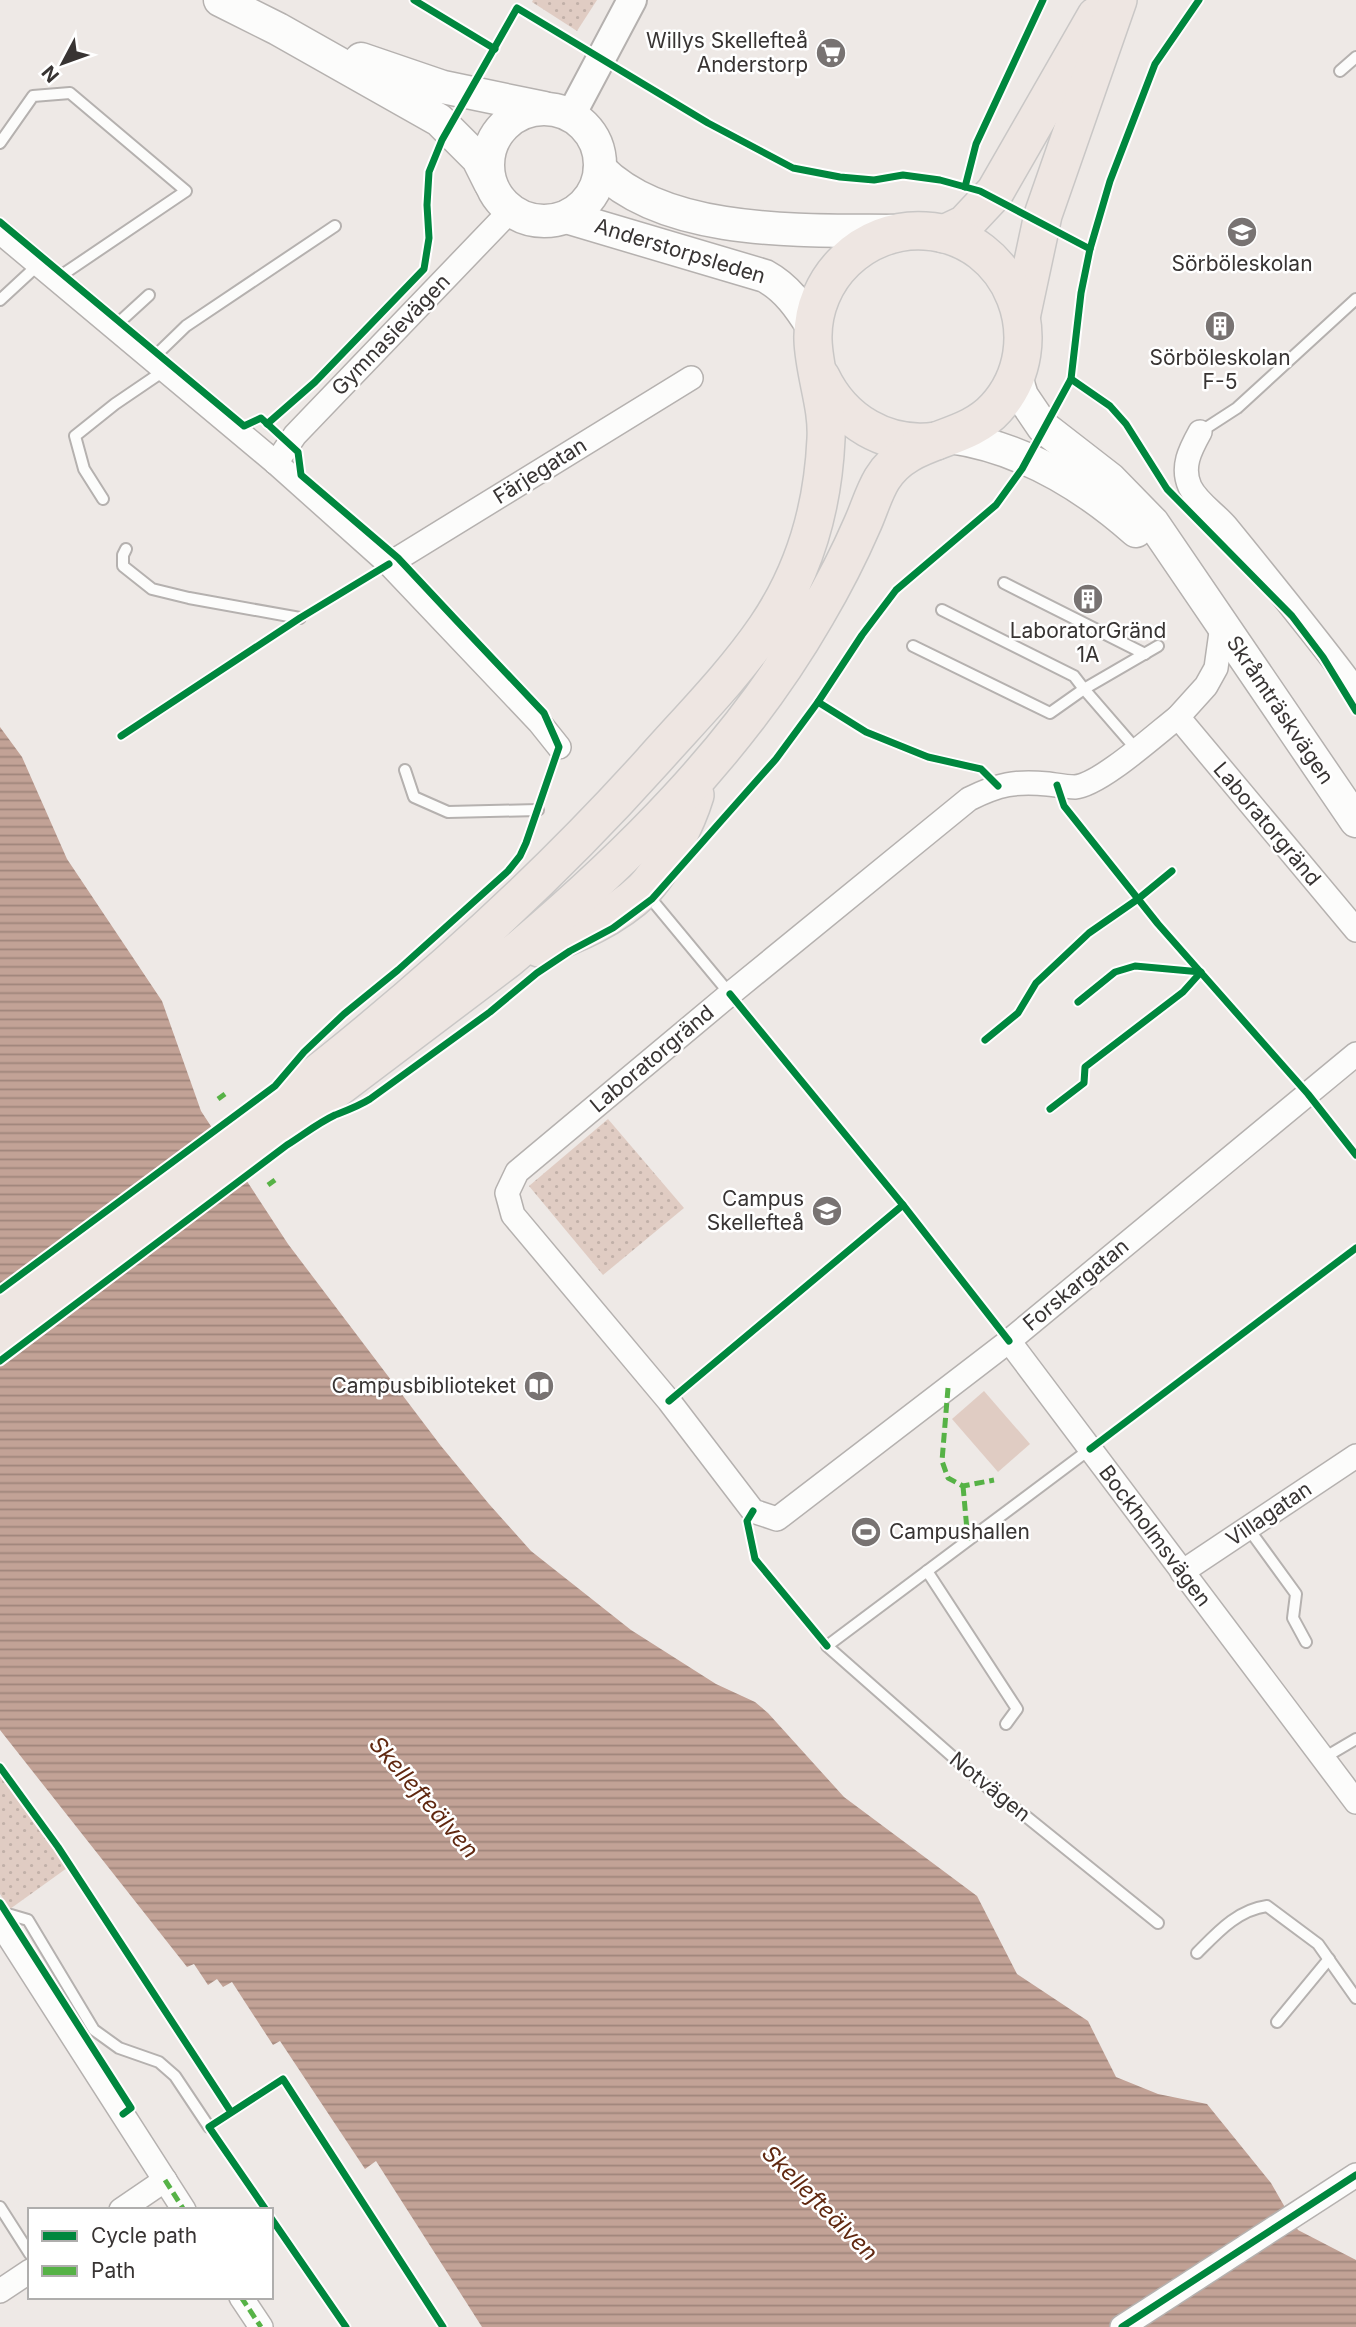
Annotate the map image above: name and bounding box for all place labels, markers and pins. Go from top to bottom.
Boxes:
place label: Willys Skellefteå Anderstorp [646,28,808,77]
supermarket icon: Willys Skellefteå Anderstorp [814,36,848,70]
school or university icon: Sörböleskolan [1225,215,1259,249]
place label: Sörböleskolan [1171,251,1313,276]
building icon: Sörböleskolan F-5 [1203,309,1237,343]
place label: Sörböleskolan F-5 [1149,345,1291,394]
building icon: LaboratorGränd 1A [1071,582,1105,616]
place label: LaboratorGränd 1A [1010,618,1166,667]
place label: Campus Skellefteå [707,1186,804,1235]
school or university icon: Campus Skellefteå [810,1194,844,1228]
library icon: Campusbiblioteket [522,1369,556,1403]
place label: Campusbiblioteket [331,1373,516,1398]
sports icon: Campushallen [849,1515,883,1549]
place label: Campushallen [889,1519,1030,1544]

